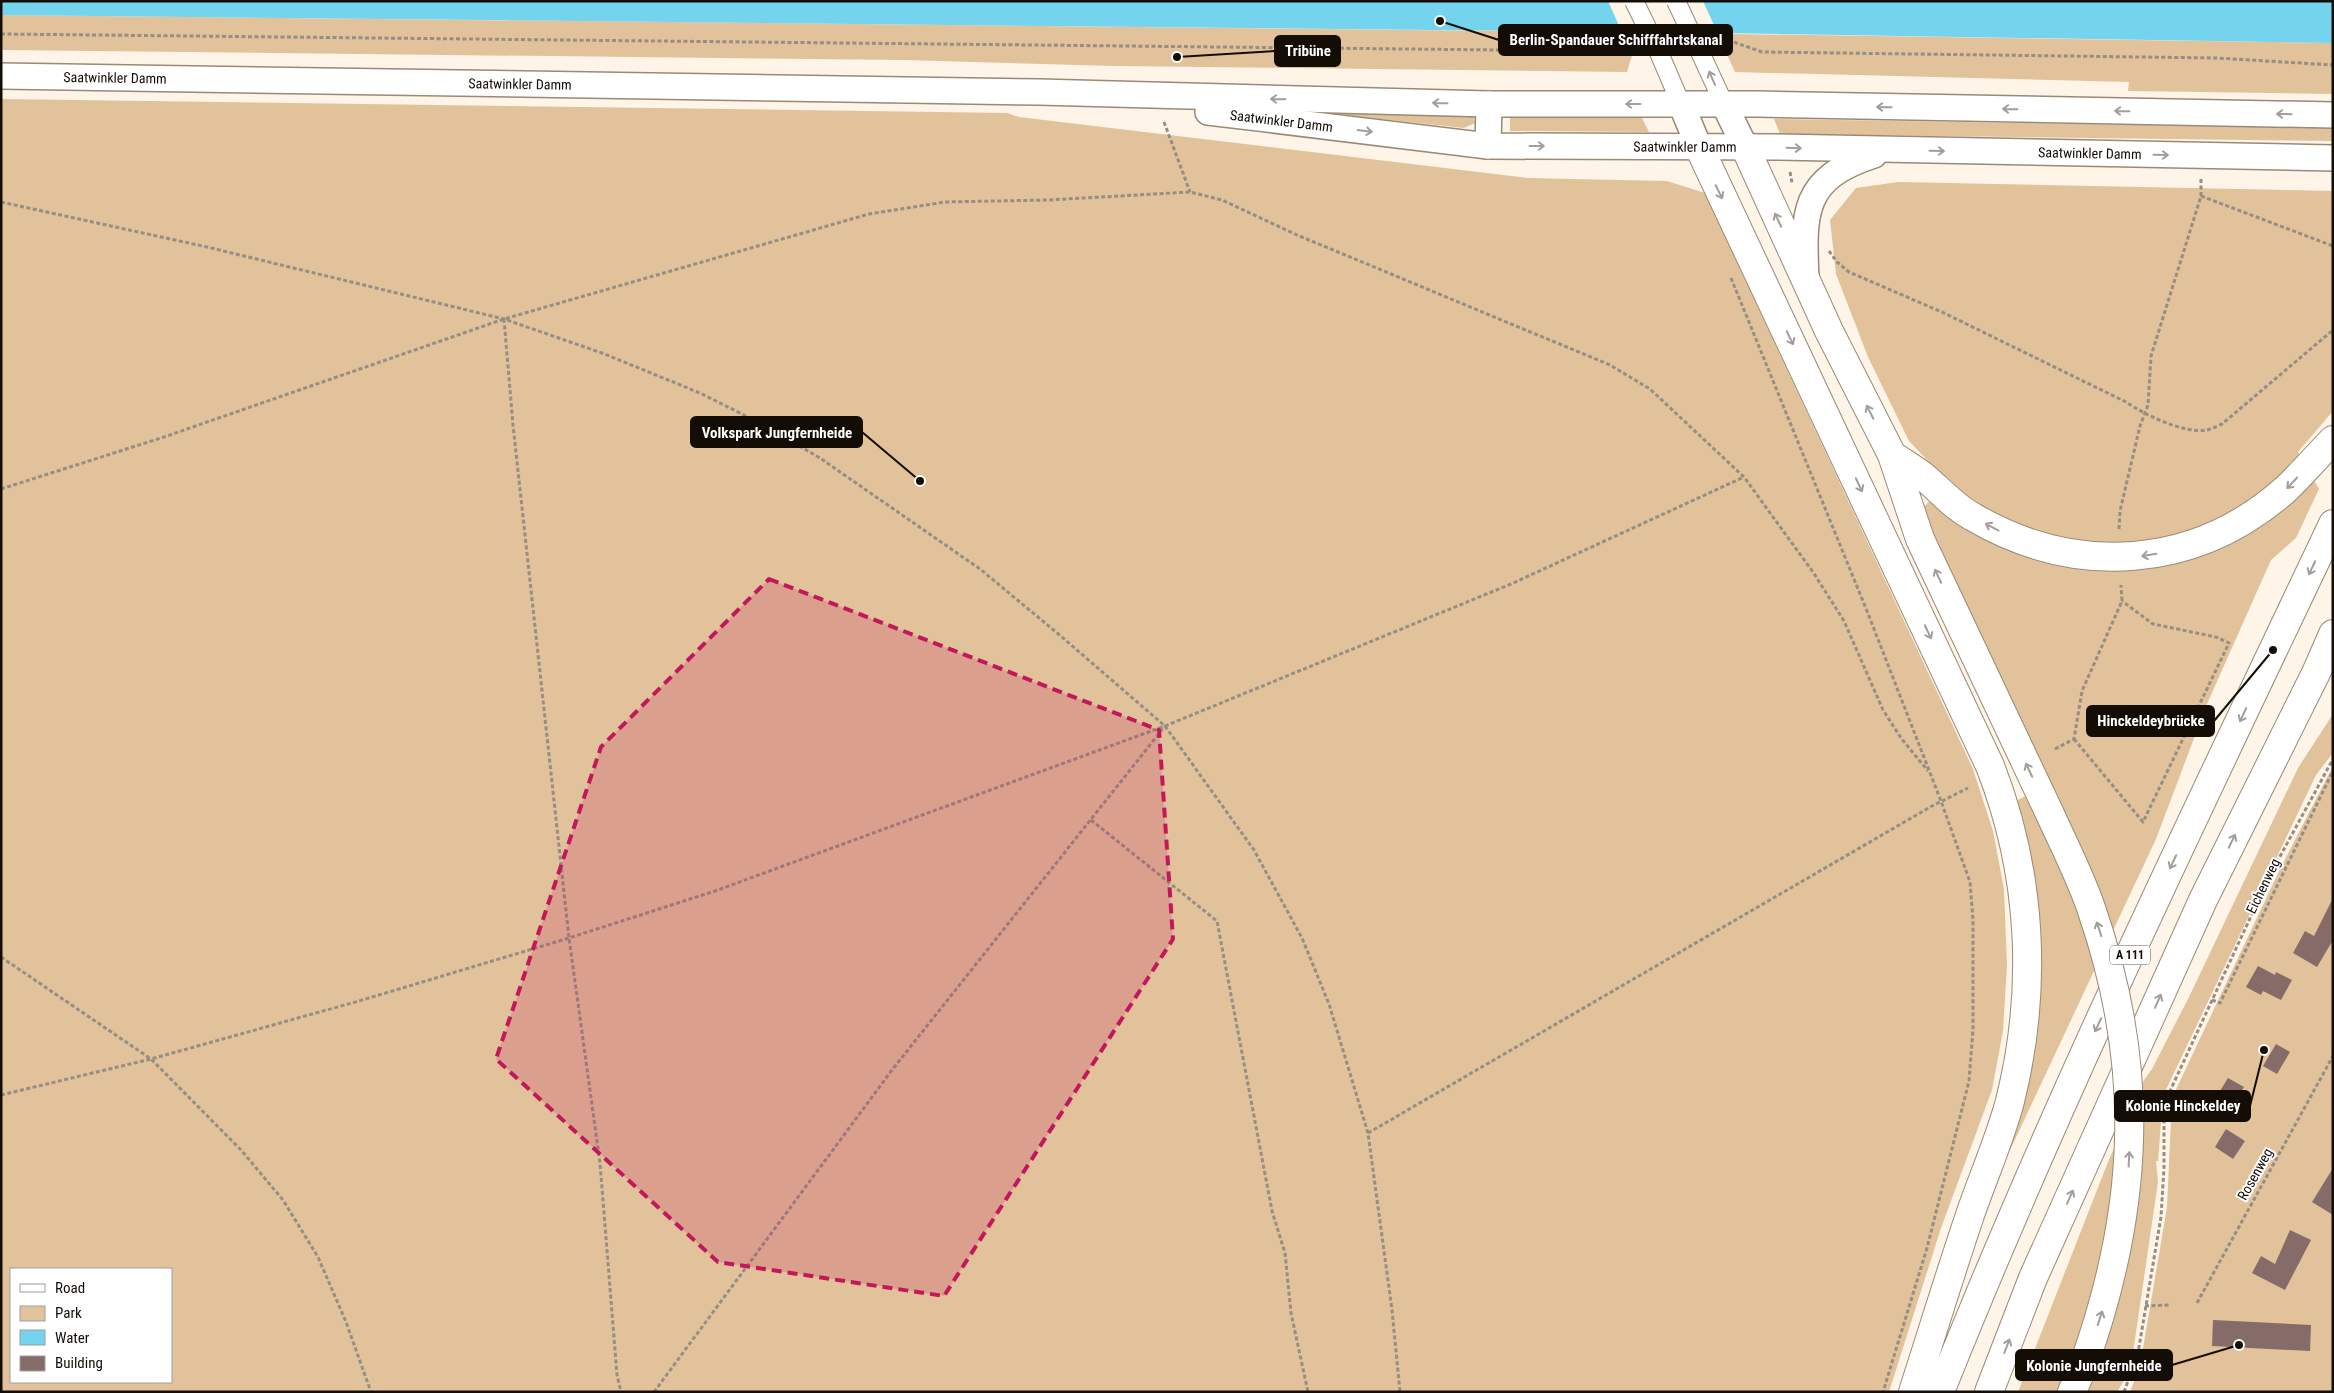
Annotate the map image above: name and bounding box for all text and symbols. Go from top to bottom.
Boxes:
callout: Berlin-Spandauer Schifffahrtskanal [1499,25,1732,55]
text: Berlin-Spandauer Schifffahrtskanal [1510,31,1722,49]
callout: Tribüne [1275,36,1340,66]
text: Tribüne [1285,42,1331,60]
street label: Saatwinkler Damm [63,69,167,87]
one-way arrow [1707,71,1717,86]
street label: Saatwinkler Damm [468,75,572,93]
one-way arrow [1270,94,1286,104]
one-way arrow [1433,98,1449,108]
one-way arrow [1625,99,1641,108]
one-way arrow [1876,102,1892,112]
one-way arrow [2002,104,2018,114]
one-way arrow [2114,106,2130,116]
street label: Saatwinkler Damm [1229,107,1334,135]
one-way arrow [2276,109,2292,119]
one-way arrow [1356,126,1372,136]
street label: Saatwinkler Damm [1633,139,1737,155]
one-way arrow [1528,141,1545,151]
one-way arrow [1785,143,1801,153]
street label: Saatwinkler Damm [2038,144,2142,162]
one-way arrow [1929,146,1945,156]
one-way arrow [2152,150,2169,160]
one-way arrow [1715,184,1724,199]
one-way arrow [1773,213,1782,228]
one-way arrow [1786,330,1795,345]
one-way arrow [1865,405,1874,420]
callout: Volkspark Jungfernheide [691,417,862,447]
text: Volkspark Jungfernheide [702,424,852,442]
one-way arrow [1855,477,1864,492]
one-way arrow [2286,477,2298,489]
one-way arrow [1984,522,1999,532]
one-way arrow [2141,550,2157,560]
one-way arrow [2307,560,2316,575]
one-way arrow [1932,569,1942,584]
one-way arrow [1924,624,1933,639]
callout: Hinckeldeybrücke [2087,706,2214,736]
one-way arrow [2237,707,2247,722]
text: Hinckeldeybrücke [2097,712,2205,730]
one-way arrow [2024,763,2033,778]
one-way arrow [2228,834,2237,849]
one-way arrow [2168,854,2178,869]
street label: Eichenweg [2243,856,2283,916]
one-way arrow [2093,922,2103,938]
road number: A 111 [2110,946,2150,964]
one-way arrow [2153,994,2163,1009]
one-way arrow [2092,1017,2102,1032]
callout: Kolonie Hinckeldey [2115,1091,2250,1121]
text: Kolonie Hinckeldey [2125,1097,2241,1115]
street label: Rosenweg [2234,1145,2276,1203]
one-way arrow [2124,1151,2133,1167]
one-way arrow [2065,1190,2075,1205]
legend [10,1268,172,1383]
text: Road [55,1279,85,1297]
text: Park [55,1304,82,1322]
one-way arrow [2096,1311,2105,1326]
text: Water [55,1329,90,1347]
one-way arrow [2002,1339,2012,1354]
callout: Kolonie Jungfernheide [2016,1350,2172,1380]
text: Building [55,1354,103,1372]
text: Kolonie Jungfernheide [2026,1357,2162,1375]

